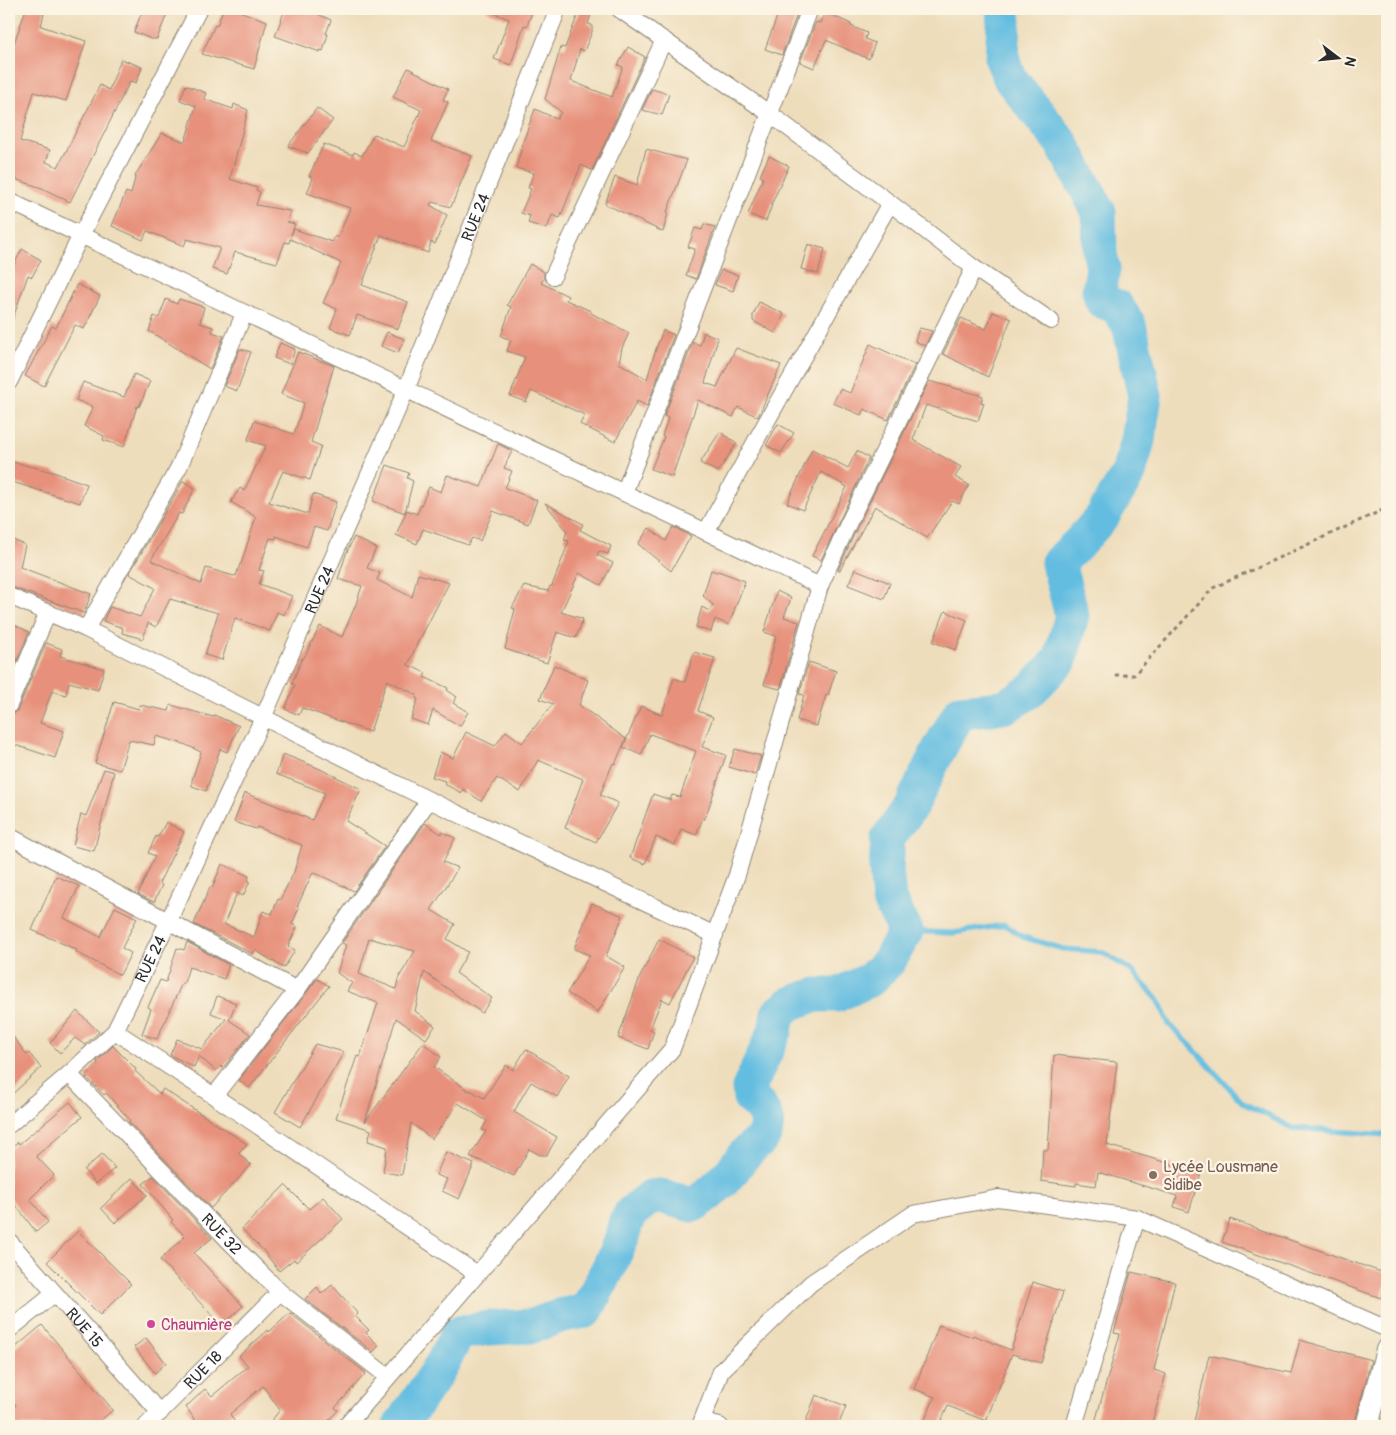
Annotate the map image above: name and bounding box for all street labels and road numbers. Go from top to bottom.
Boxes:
street label: RUE 24 [457,191,494,244]
street label: RUE 24 [301,563,339,617]
street label: RUE 24 [131,932,171,986]
street label: RUE 32 [197,1209,246,1259]
street label: RUE 15 [61,1304,107,1352]
street label: RUE 18 [180,1347,227,1393]

